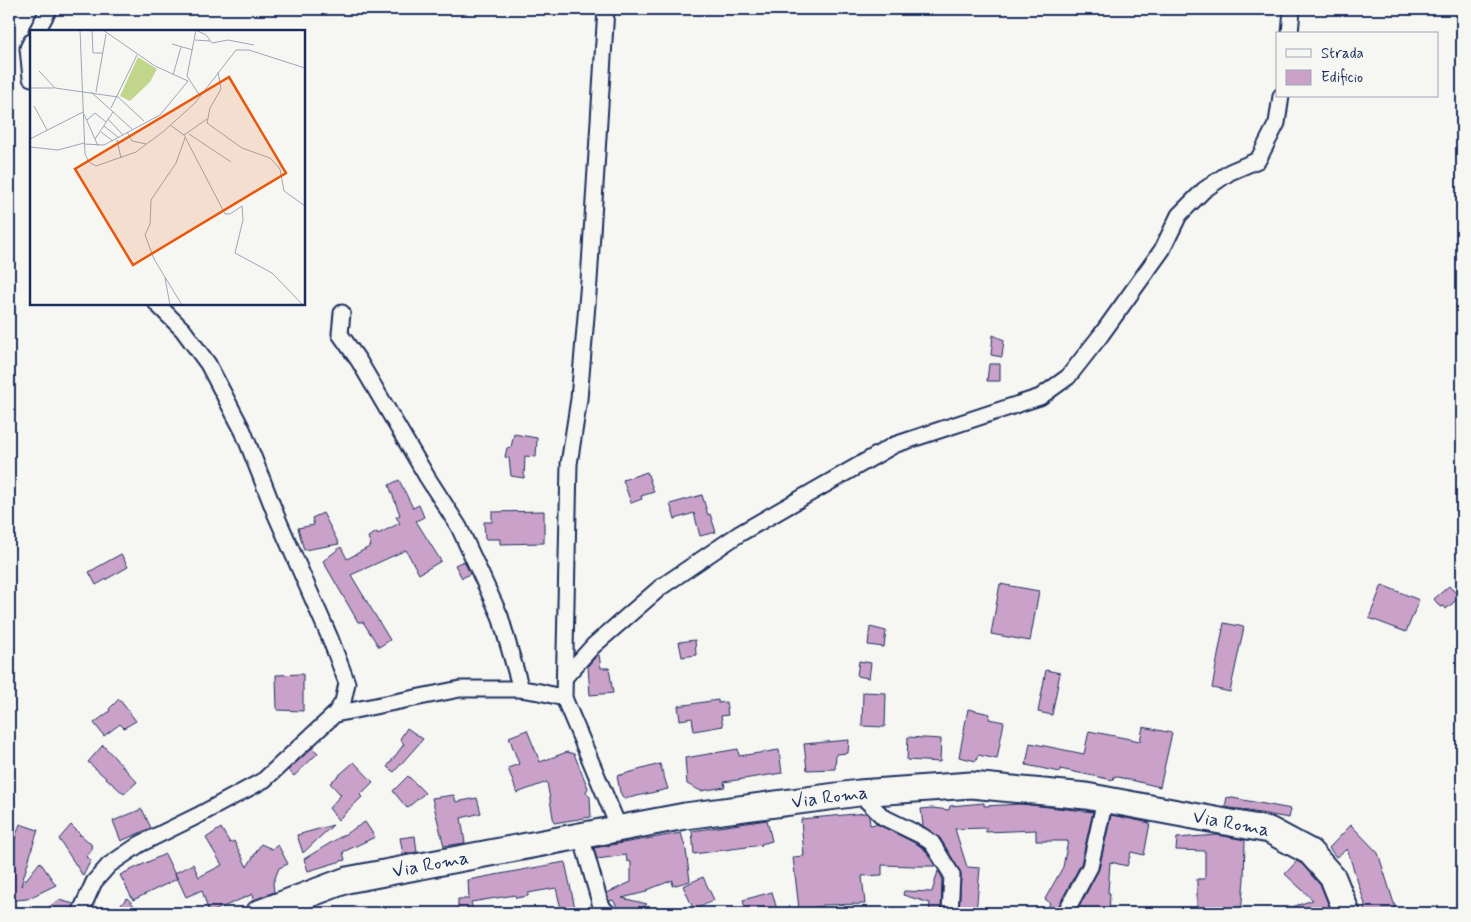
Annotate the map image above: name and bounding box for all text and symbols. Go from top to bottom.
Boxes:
inset map [30,30,305,305]
legend [1276,32,1438,98]
text: Strada [1321,44,1364,64]
text: Edificio [1321,68,1363,88]
street label: Via Roma [790,780,869,814]
street label: Via Roma [1191,804,1272,842]
street label: Via Roma [390,845,471,884]

